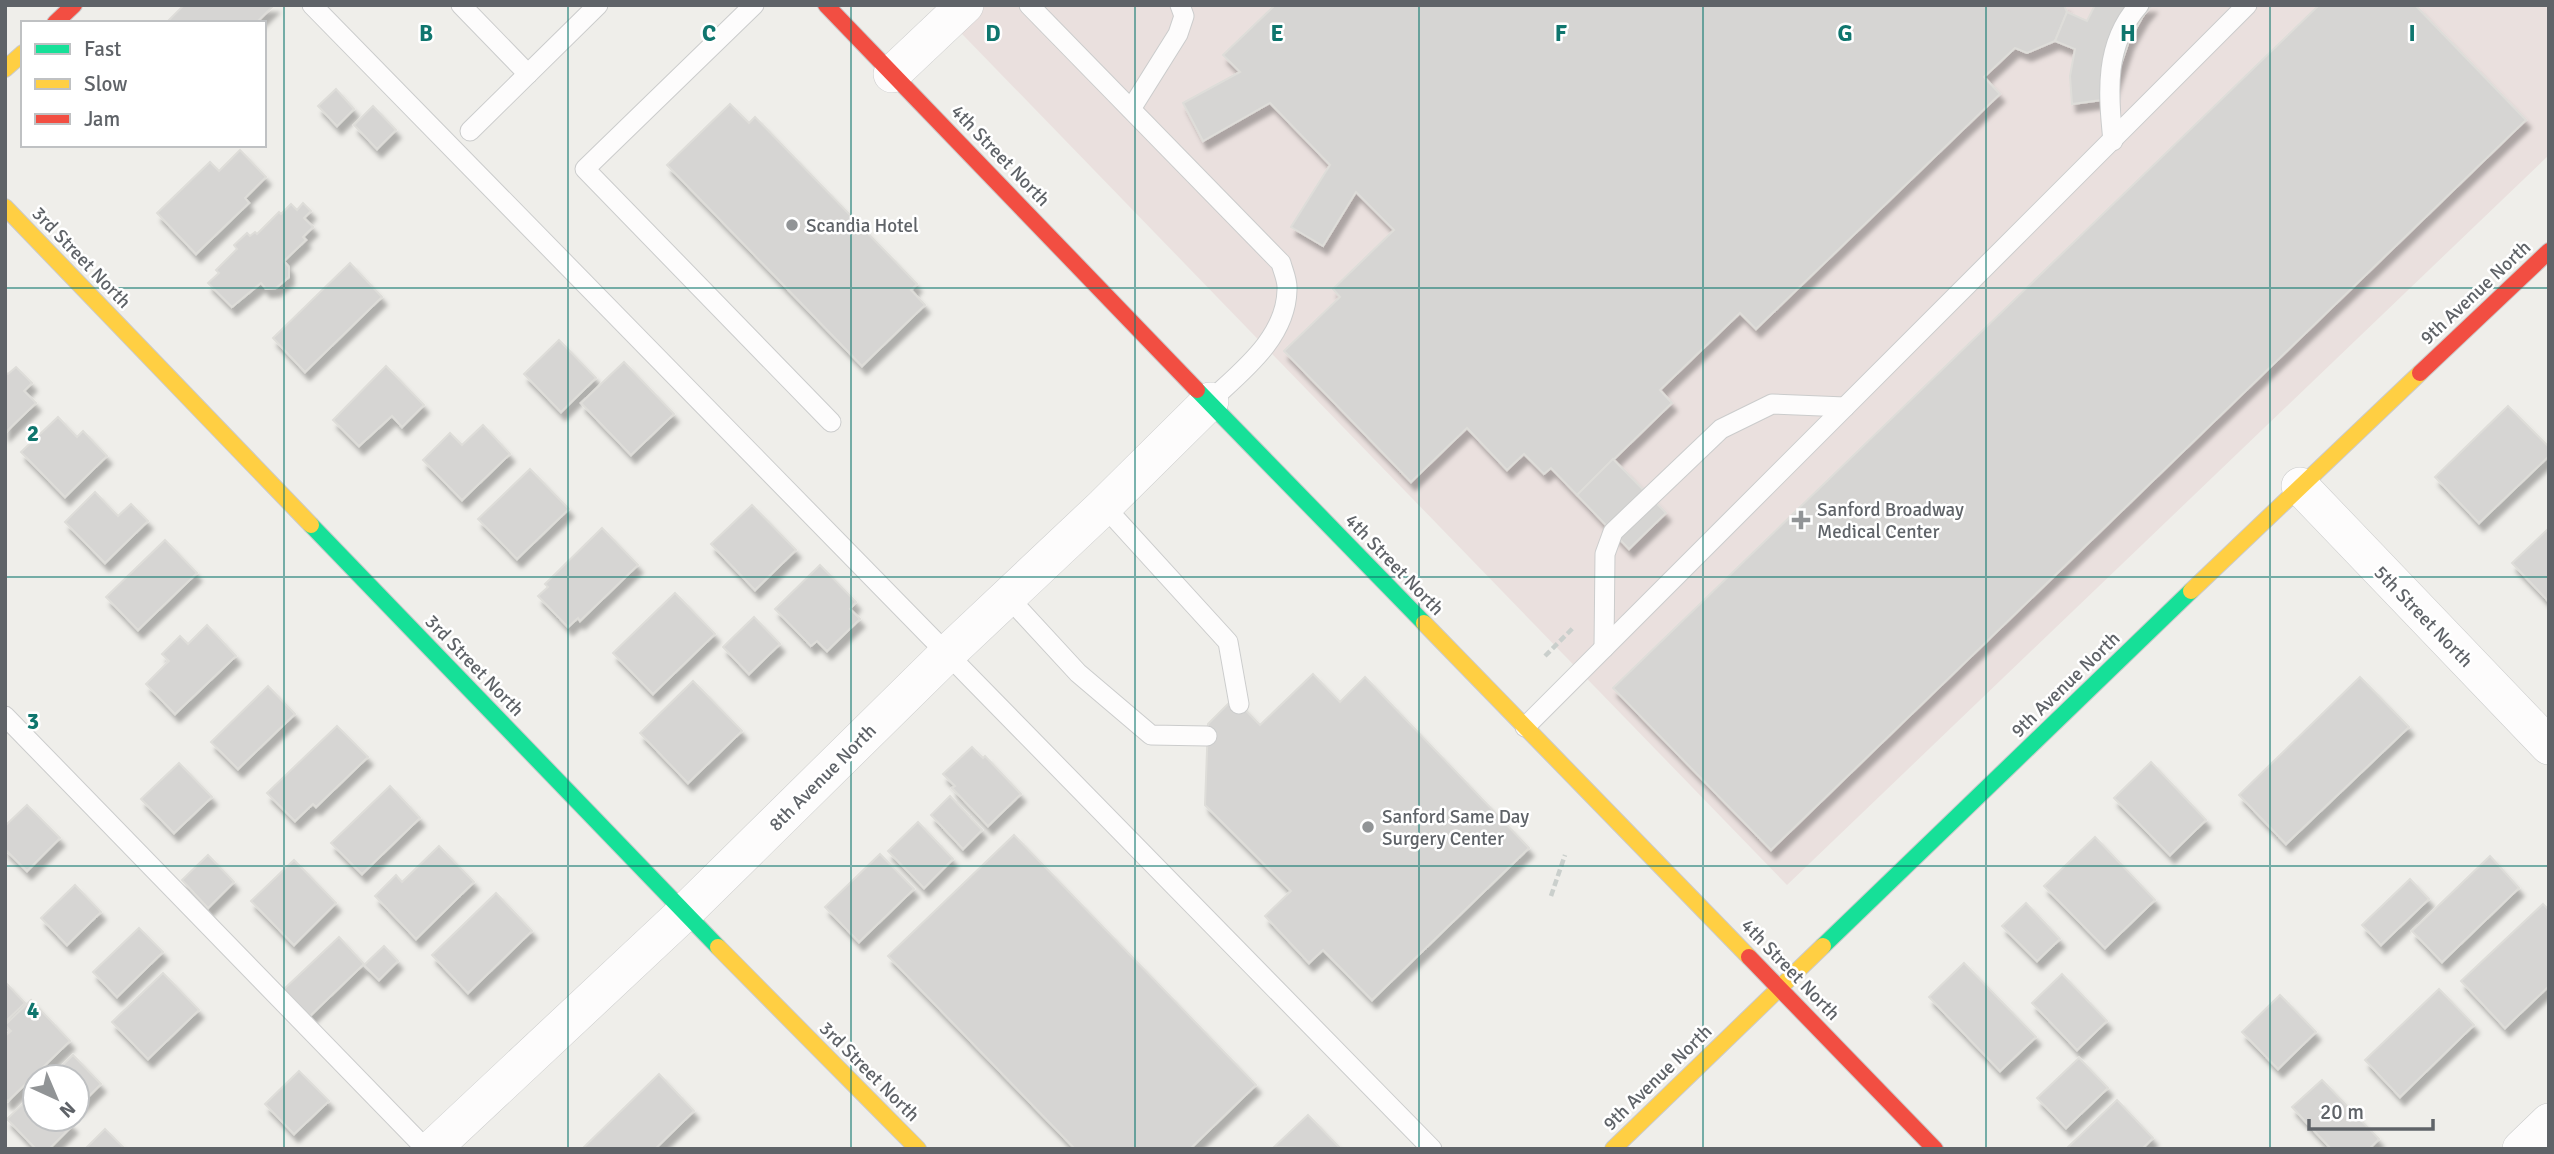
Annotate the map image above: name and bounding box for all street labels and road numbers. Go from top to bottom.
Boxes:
street label: 4th Street North [946,100,1055,212]
street label: 3rd Street North [27,202,136,314]
street label: 9th Avenue North [2415,235,2536,350]
street label: 4th Street North [1340,509,1449,621]
street label: 5th Street North [2369,561,2478,673]
street label: 3rd Street North [420,610,529,722]
street label: 9th Avenue North [2006,627,2125,743]
street label: 8th Avenue North [764,719,881,836]
street label: 4th Street North [1736,914,1845,1026]
street label: 3rd Street North [814,1016,925,1127]
street label: 9th Avenue North [1598,1020,1717,1136]

